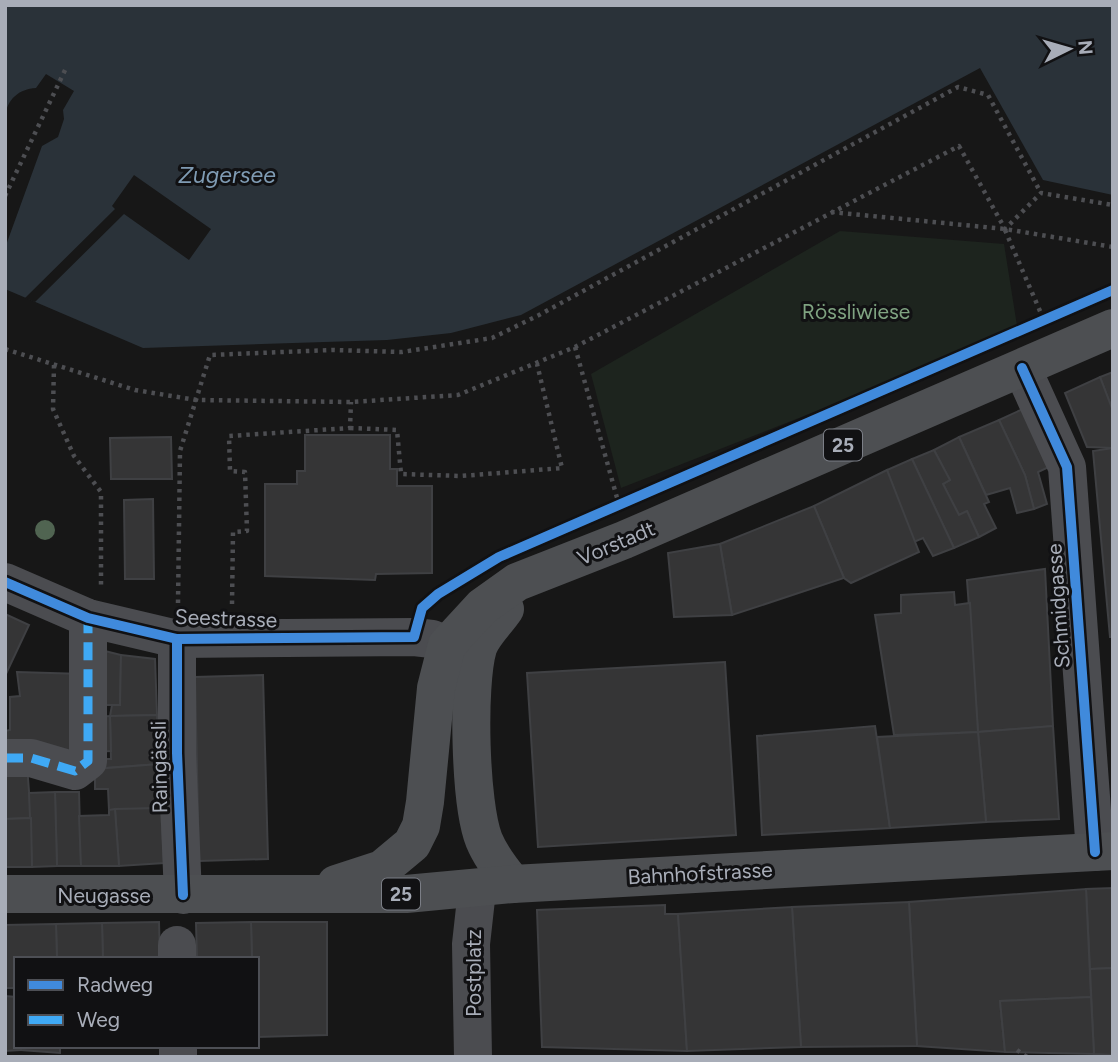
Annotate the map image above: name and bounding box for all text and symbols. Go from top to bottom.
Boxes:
north arrow [1034,14,1104,84]
text: N [1073,39,1098,56]
water label: Zugersee [178,161,276,189]
park label: Rössliwiese [802,299,910,324]
road number: 25 [824,430,862,460]
street label: Vorstadt [574,516,659,570]
street label: Schmidgasse [1041,543,1075,669]
street label: Seestrasse [174,604,278,632]
street label: Raingässli [146,721,172,813]
street label: Bahnhofstrasse [627,857,773,889]
road number: 25 [382,878,420,909]
street label: Neugasse [57,883,151,908]
street label: Postplatz [461,929,486,1017]
legend [14,957,259,1048]
text: Radweg [77,972,153,997]
text: Weg [77,1007,120,1032]

